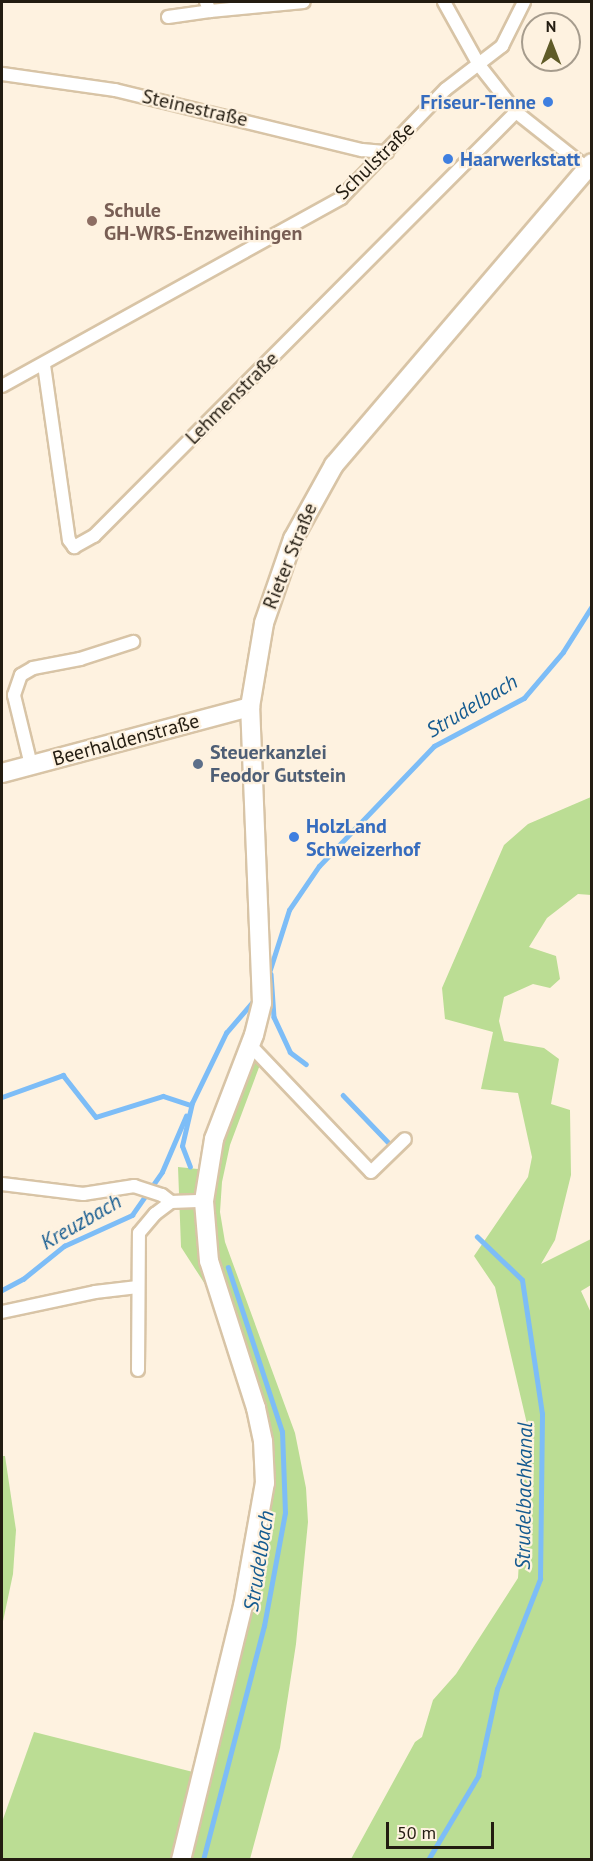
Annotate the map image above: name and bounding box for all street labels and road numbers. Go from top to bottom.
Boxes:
street label: Steinestraße [140,84,250,132]
street label: Schulstraße [330,117,420,205]
street label: Lehmenstraße [181,347,283,449]
street label: Rieter Straße [258,499,322,613]
street label: Beerhaldenstraße [50,709,202,771]

